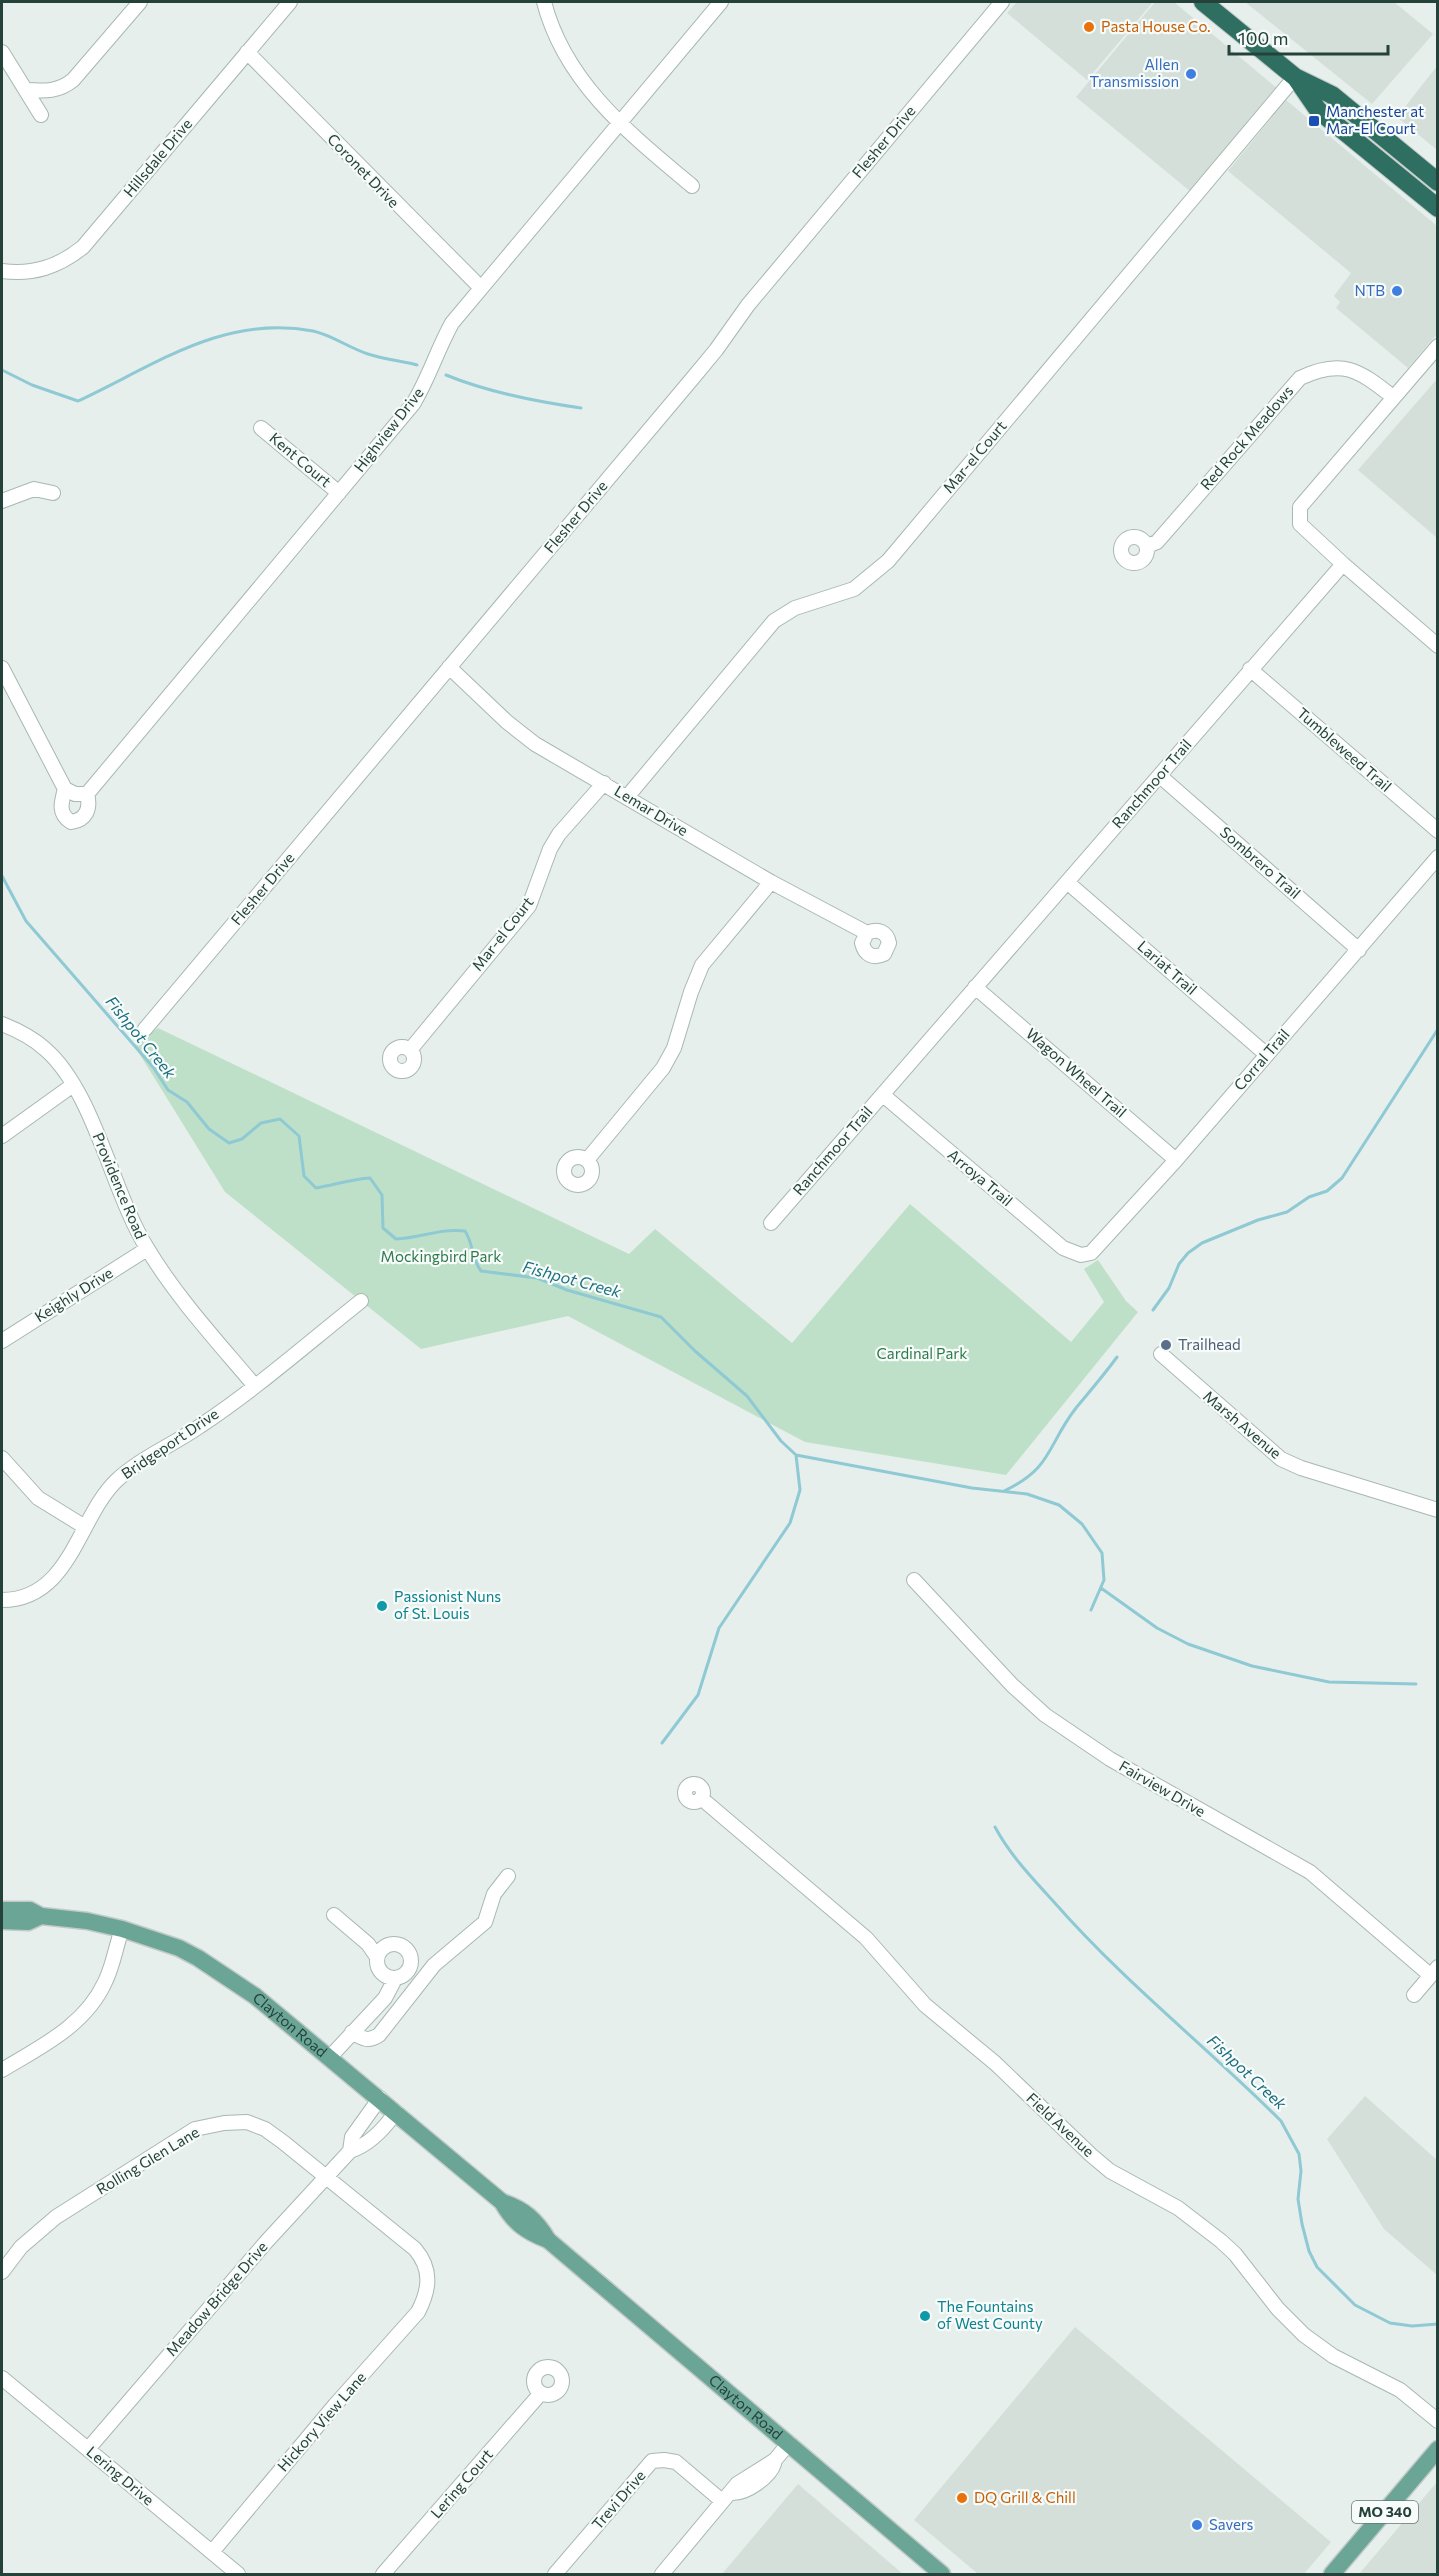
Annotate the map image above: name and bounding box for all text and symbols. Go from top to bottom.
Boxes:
place label: Pasta House Co. [1101,17,1211,35]
scale bar [1229,18,1388,56]
marker: Pasta House Co. [1082,20,1096,34]
text: 100 m [1238,27,1288,49]
place label: Allen Transmission [1090,55,1179,90]
marker: Allen Transmission [1184,67,1198,81]
street label: Flesher Drive [848,102,919,181]
place label: Manchester at Mar-El Court [1326,102,1424,137]
street label: Hillsdale Drive [119,114,195,200]
marker: Manchester at Mar-El Court [1307,114,1321,128]
street label: Coronet Drive [324,130,403,211]
place label: NTB [1354,281,1385,299]
marker: NTB [1390,284,1404,298]
street label: Red Rock Meadows [1196,381,1297,493]
street label: Highview Drive [350,384,427,475]
street label: Mar-el Court [939,417,1010,496]
street label: Kent Court [266,428,335,490]
street label: Flesher Drive [540,477,611,556]
street label: Tumbleweed Trail [1294,703,1395,795]
street label: Ranchmoor Trail [1108,735,1195,832]
street label: Lemar Drive [612,781,692,839]
street label: Sombrero Trail [1217,822,1305,902]
street label: Flesher Drive [227,849,298,928]
street label: Mar-el Court [468,893,537,974]
street label: Lariat Trail [1134,937,1201,998]
water label: Fishpot Creek [102,992,181,1082]
street label: Wagon Wheel Trail [1023,1024,1130,1121]
street label: Corral Trail [1230,1025,1293,1094]
street label: Ranchmoor Trail [789,1102,876,1199]
street label: Providence Road [89,1130,150,1242]
street label: Arroya Trail [945,1145,1017,1209]
park label: Mockingbird Park [381,1247,501,1265]
water label: Fishpot Creek [521,1256,624,1301]
street label: Keighly Drive [31,1263,116,1325]
place label: Trailhead [1178,1335,1241,1353]
marker: Trailhead [1159,1338,1173,1352]
park label: Cardinal Park [877,1344,967,1362]
street label: Marsh Avenue [1200,1386,1285,1462]
street label: Bridgeport Drive [117,1404,221,1482]
place label: Passionist Nuns of St. Louis [394,1587,501,1622]
marker: Passionist Nuns of St. Louis [375,1599,389,1613]
street label: Fairview Drive [1116,1756,1209,1820]
street label: Clayton Road [250,1988,331,2060]
water label: Fishpot Creek [1204,2030,1291,2113]
street label: Field Avenue [1023,2088,1098,2160]
street label: Rolling Glen Lane [93,2122,202,2198]
street label: Meadow Bridge Drive [162,2237,271,2359]
place label: The Fountains of West County [937,2297,1043,2332]
marker: The Fountains of West County [918,2309,932,2323]
street label: Hickory View Lane [273,2368,369,2475]
street label: Clayton Road [705,2370,787,2443]
street label: Lering Drive [83,2442,158,2509]
street label: Lering Court [426,2445,496,2522]
street label: Trevi Drive [588,2466,649,2533]
place label: DQ Grill & Chill [974,2488,1076,2506]
marker: DQ Grill & Chill [955,2491,969,2505]
road number: MO 340 [1352,2501,1418,2523]
place label: Savers [1209,2515,1254,2533]
marker: Savers [1190,2518,1204,2532]

